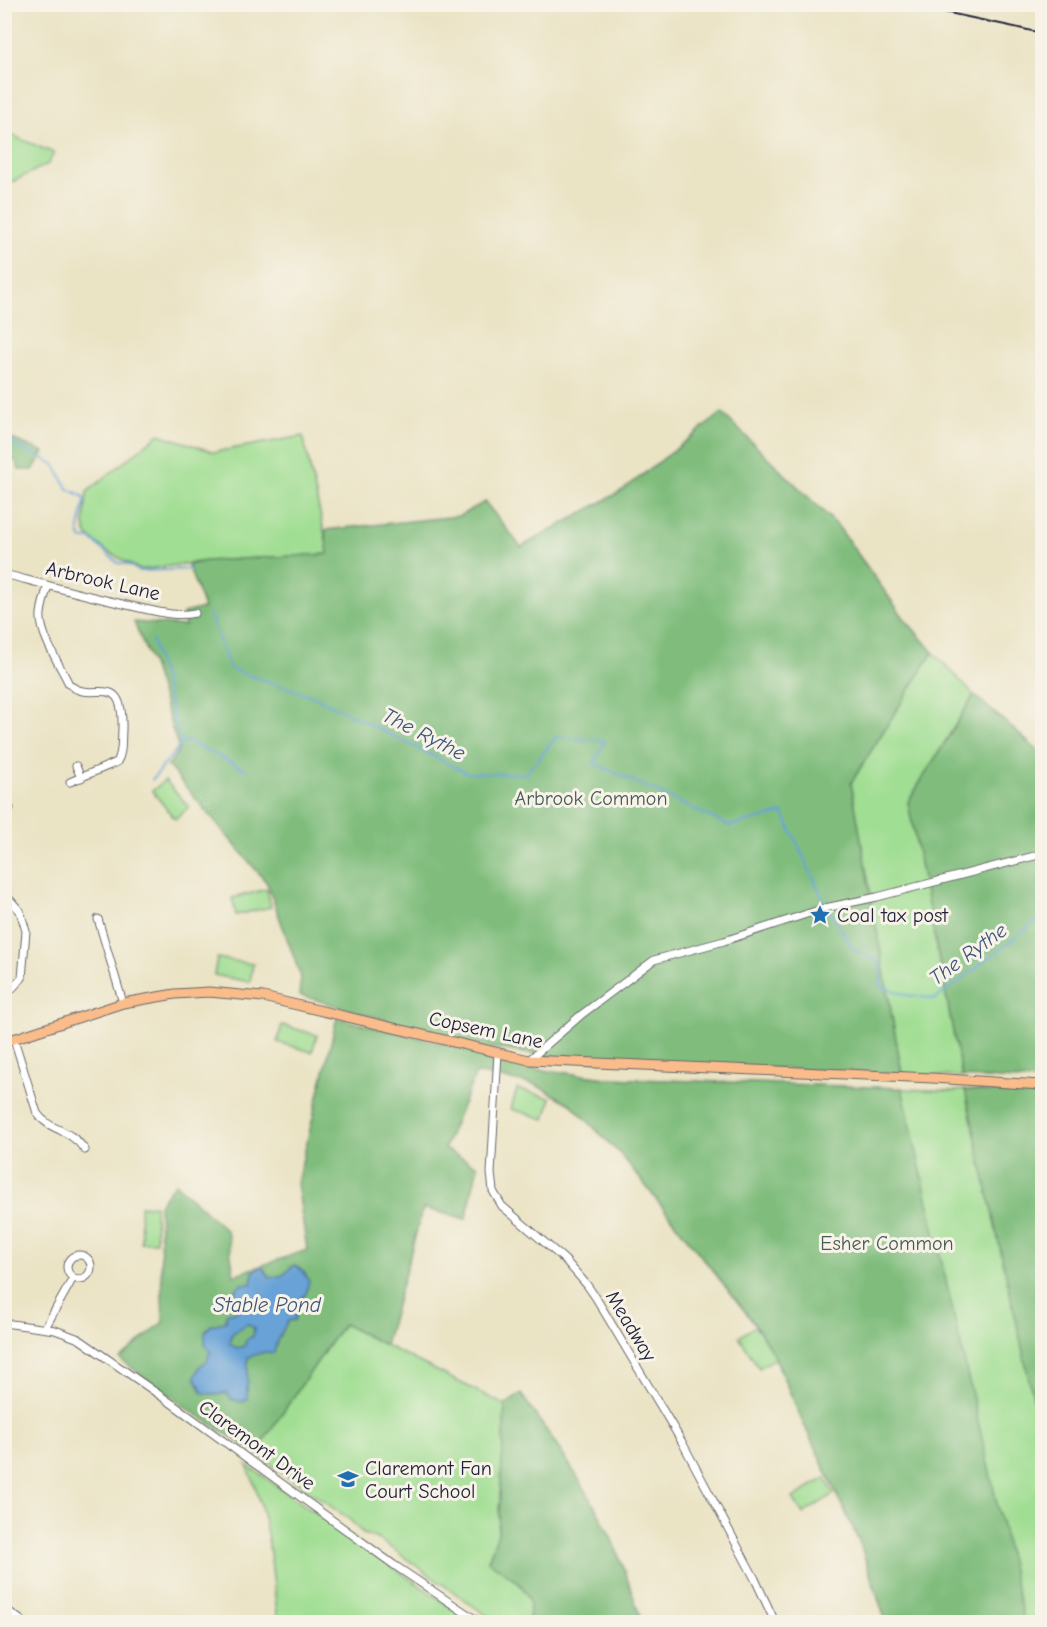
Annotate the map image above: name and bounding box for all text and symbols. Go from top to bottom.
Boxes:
street label: Arbrook Lane [44,557,162,605]
water label: The Rythe [378,703,470,765]
park label: Arbrook Common [515,787,667,810]
place icon: Coal tax post [808,903,832,927]
place label: Coal tax post [837,904,949,927]
water label: The Rythe [924,918,1012,990]
street label: Copsem Lane [427,1007,545,1053]
park label: Esher Common [820,1232,954,1255]
street label: Meadway [601,1286,661,1366]
water label: Stable Pond [213,1293,322,1317]
street label: Claremont Drive [194,1395,320,1495]
place label: Claremont Fan Court School [365,1457,492,1503]
school or university icon: Claremont Fan Court School [336,1467,360,1491]

